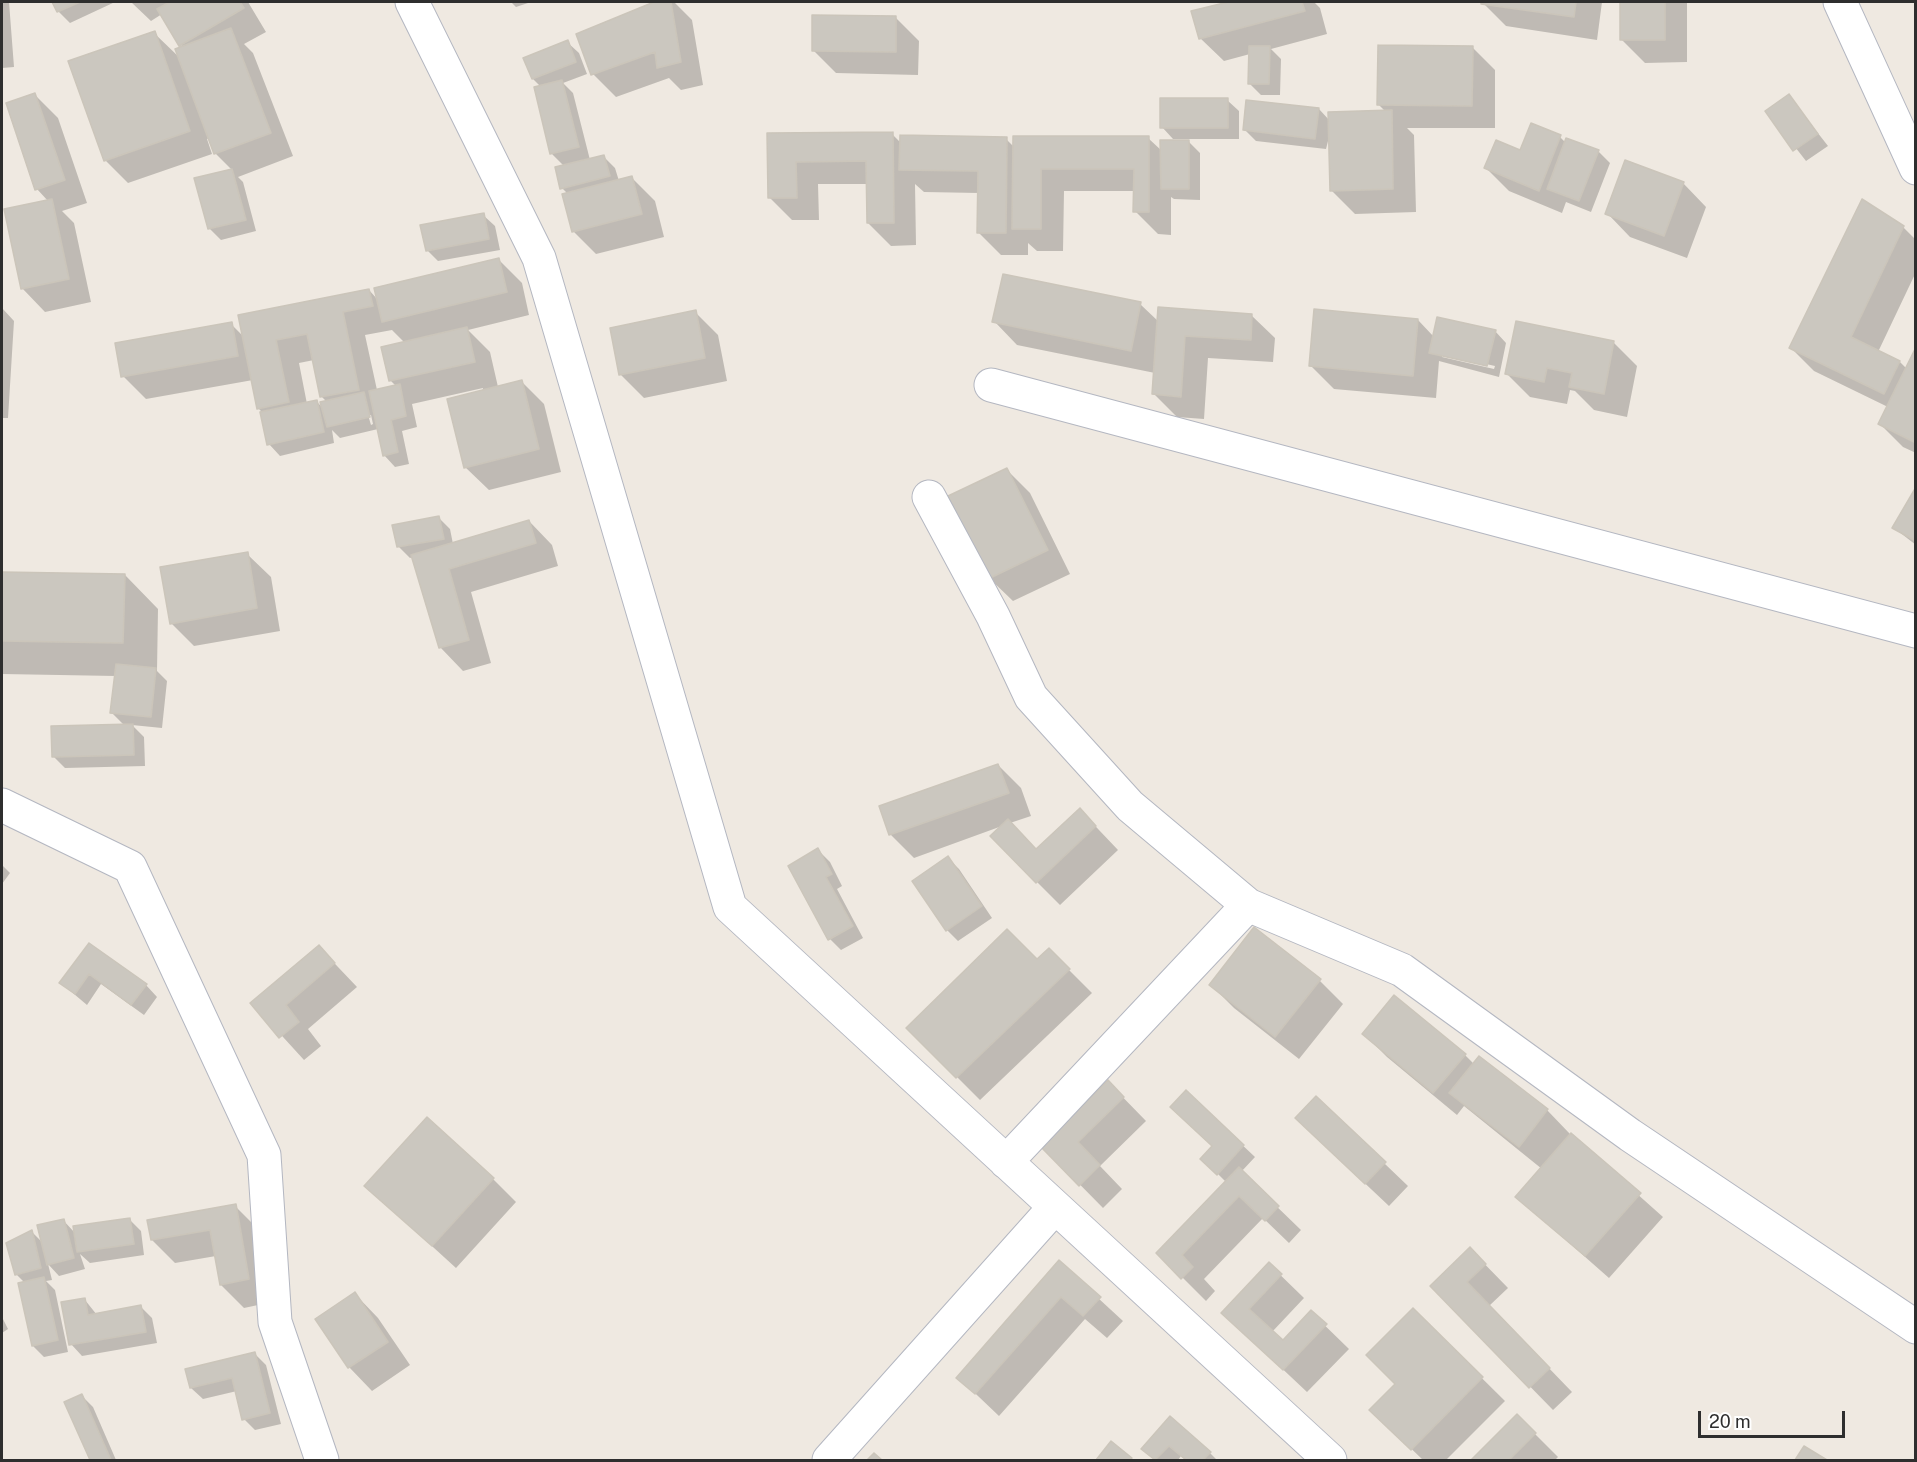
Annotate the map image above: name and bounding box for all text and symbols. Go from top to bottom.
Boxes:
scale bar [1701,1399,1848,1437]
text: 20 m [1709,1411,1751,1432]

